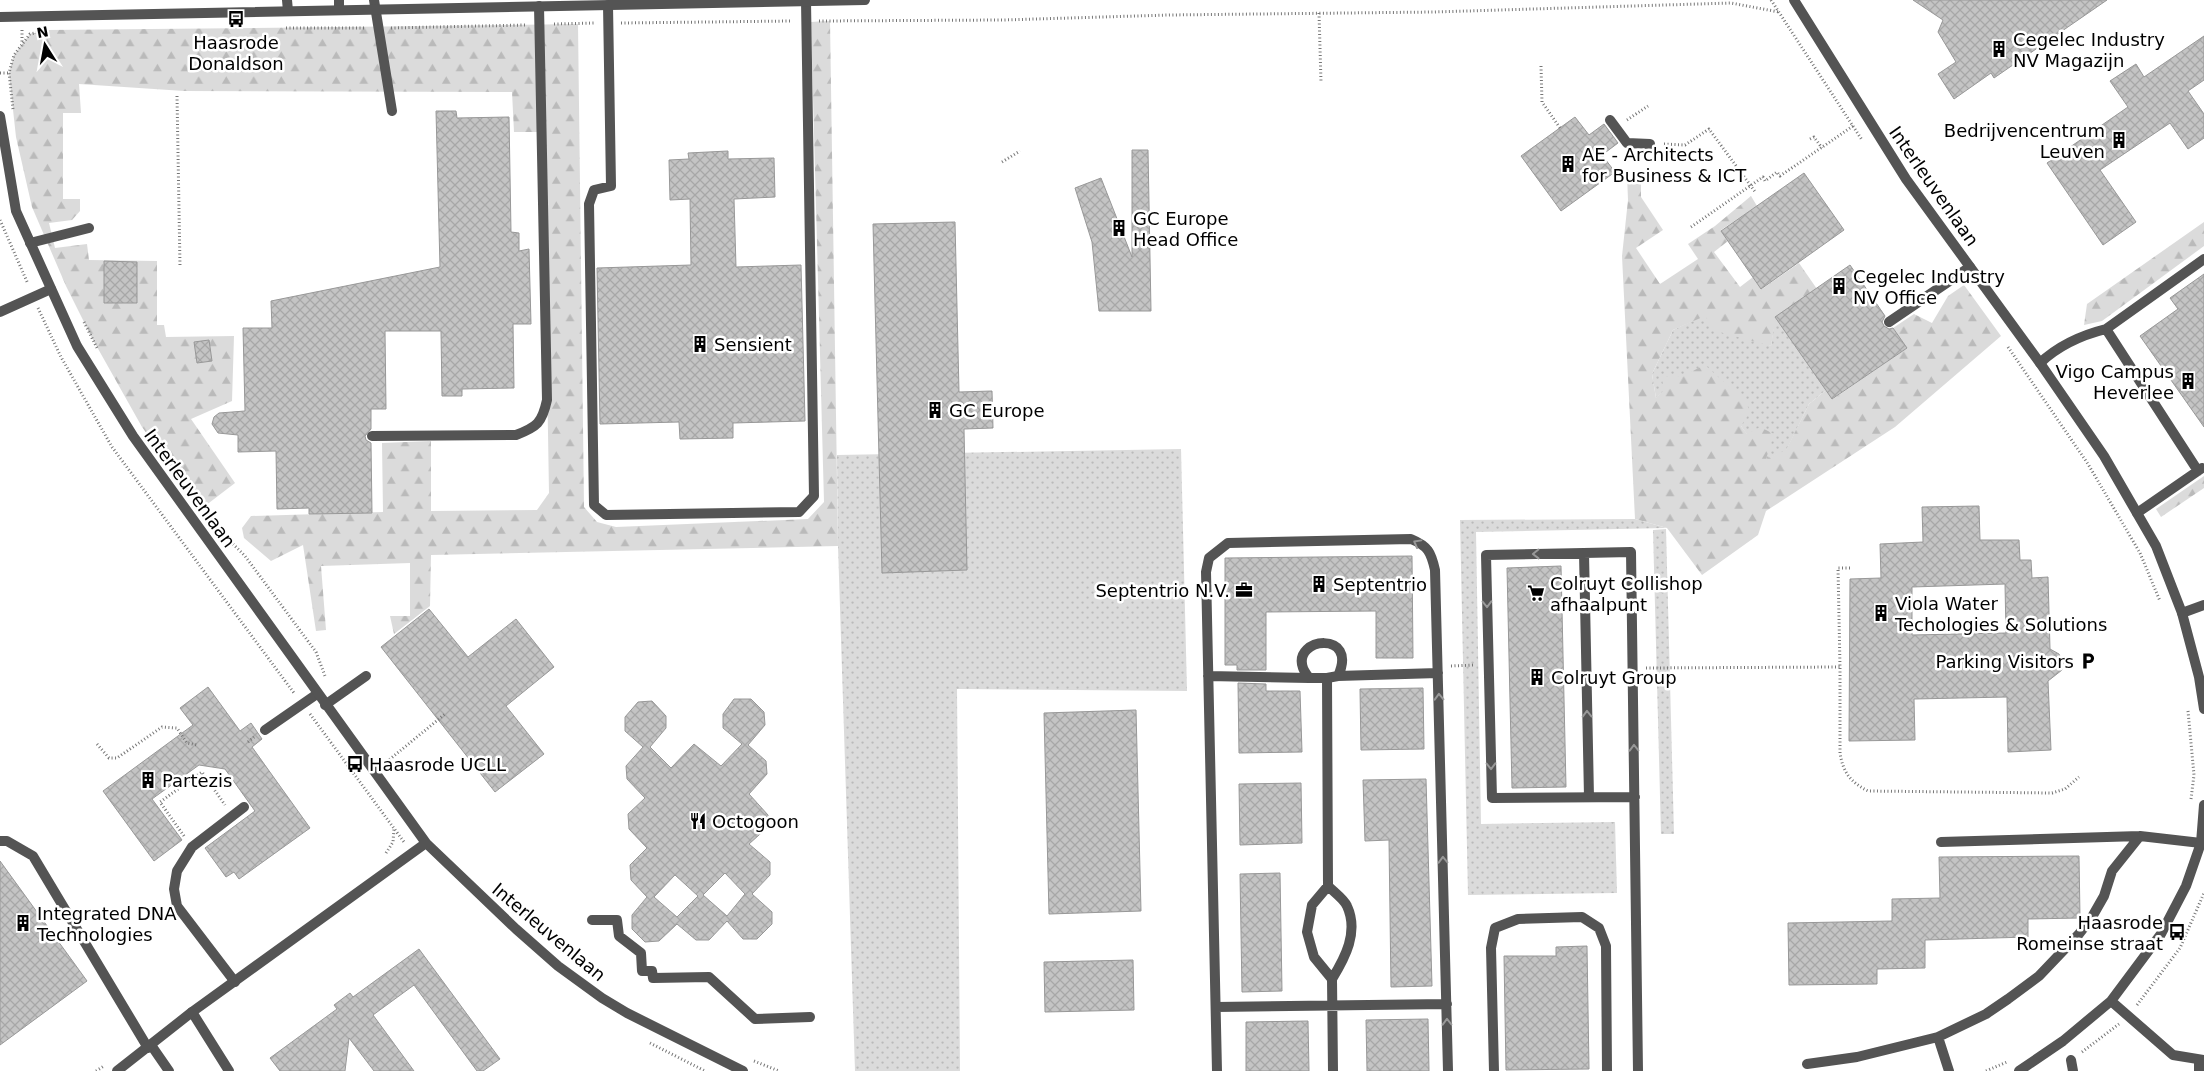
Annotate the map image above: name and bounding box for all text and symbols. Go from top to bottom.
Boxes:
bus stop icon: Haasrode Donaldson [226,9,246,29]
north arrow [20,20,70,70]
text: N [35,23,50,41]
place label: Cegelec Industry NV Magazijn [2013,29,2165,71]
place label: Haasrode Donaldson [188,32,284,74]
building icon: Cegelec Industry NV Magazijn [1989,39,2009,59]
place label: Bedrijvencentrum Leuven [1944,120,2105,162]
street label: Interleuvenlaan [1885,122,1983,250]
building icon: Bedrijvencentrum Leuven [2109,130,2129,150]
place label: AE - Architects for Business & ICT [1582,144,1747,186]
building icon: AE - Architects for Business & ICT [1558,154,1578,174]
place label: GC Europe Head Office [1133,208,1238,250]
building icon: GC Europe Head Office [1109,218,1129,238]
place label: Cegelec Industry NV Office [1853,266,2005,308]
building icon: Cegelec Industry NV Office [1829,276,1849,296]
building icon: Sensient [690,334,710,354]
place label: Sensient [714,334,792,355]
place label: Vigo Campus Heverlee [2056,361,2174,403]
building icon: Vigo Campus Heverlee [2178,371,2198,391]
building icon: GC Europe [925,400,945,420]
place label: GC Europe [949,400,1045,421]
street label: Interleuvenlaan [140,425,240,551]
one-way arrow [1414,539,1423,549]
one-way arrow [1531,549,1539,559]
place label: Colruyt Collishop afhaalpunt [1550,573,1703,615]
building icon: Septentrio [1309,574,1329,594]
place label: Septentrio [1333,574,1427,595]
place label: Septentrio N.V. [1095,580,1230,601]
office icon: Septentrio N.V. [1234,580,1254,600]
supermarket icon: Colruyt Collishop afhaalpunt [1526,583,1546,603]
place label: Viola Water Techologies & Solutions [1894,593,2107,635]
one-way arrow [1482,600,1492,608]
building icon: Viola Water Techologies & Solutions [1871,603,1891,623]
place label: Parking Visitors [1935,651,2074,672]
parking icon: Parking Visitors [2078,651,2098,671]
building icon: Colruyt Group [1527,667,1547,687]
place label: Colruyt Group [1551,667,1677,688]
one-way arrow [1433,693,1444,701]
one-way arrow [1582,709,1592,717]
one-way arrow [1629,744,1640,752]
bus stop icon: Haasrode UCLL [345,754,365,774]
place label: Haasrode UCLL [369,754,506,775]
one-way arrow [1486,762,1496,770]
building icon: Partezis [138,770,158,790]
place label: Partezis [162,770,232,791]
restaurant icon: Octogoon [688,811,708,831]
place label: Octogoon [712,811,799,832]
one-way arrow [1438,856,1448,864]
street label: Interleuvenlaan [488,879,610,985]
place label: Integrated DNA Technologies [36,903,177,945]
place label: Haasrode Romeinse straat [2016,912,2163,954]
building icon: Integrated DNA Technologies [13,913,33,933]
bus stop icon: Haasrode Romeinse straat [2167,922,2187,942]
one-way arrow [1442,1018,1452,1026]

